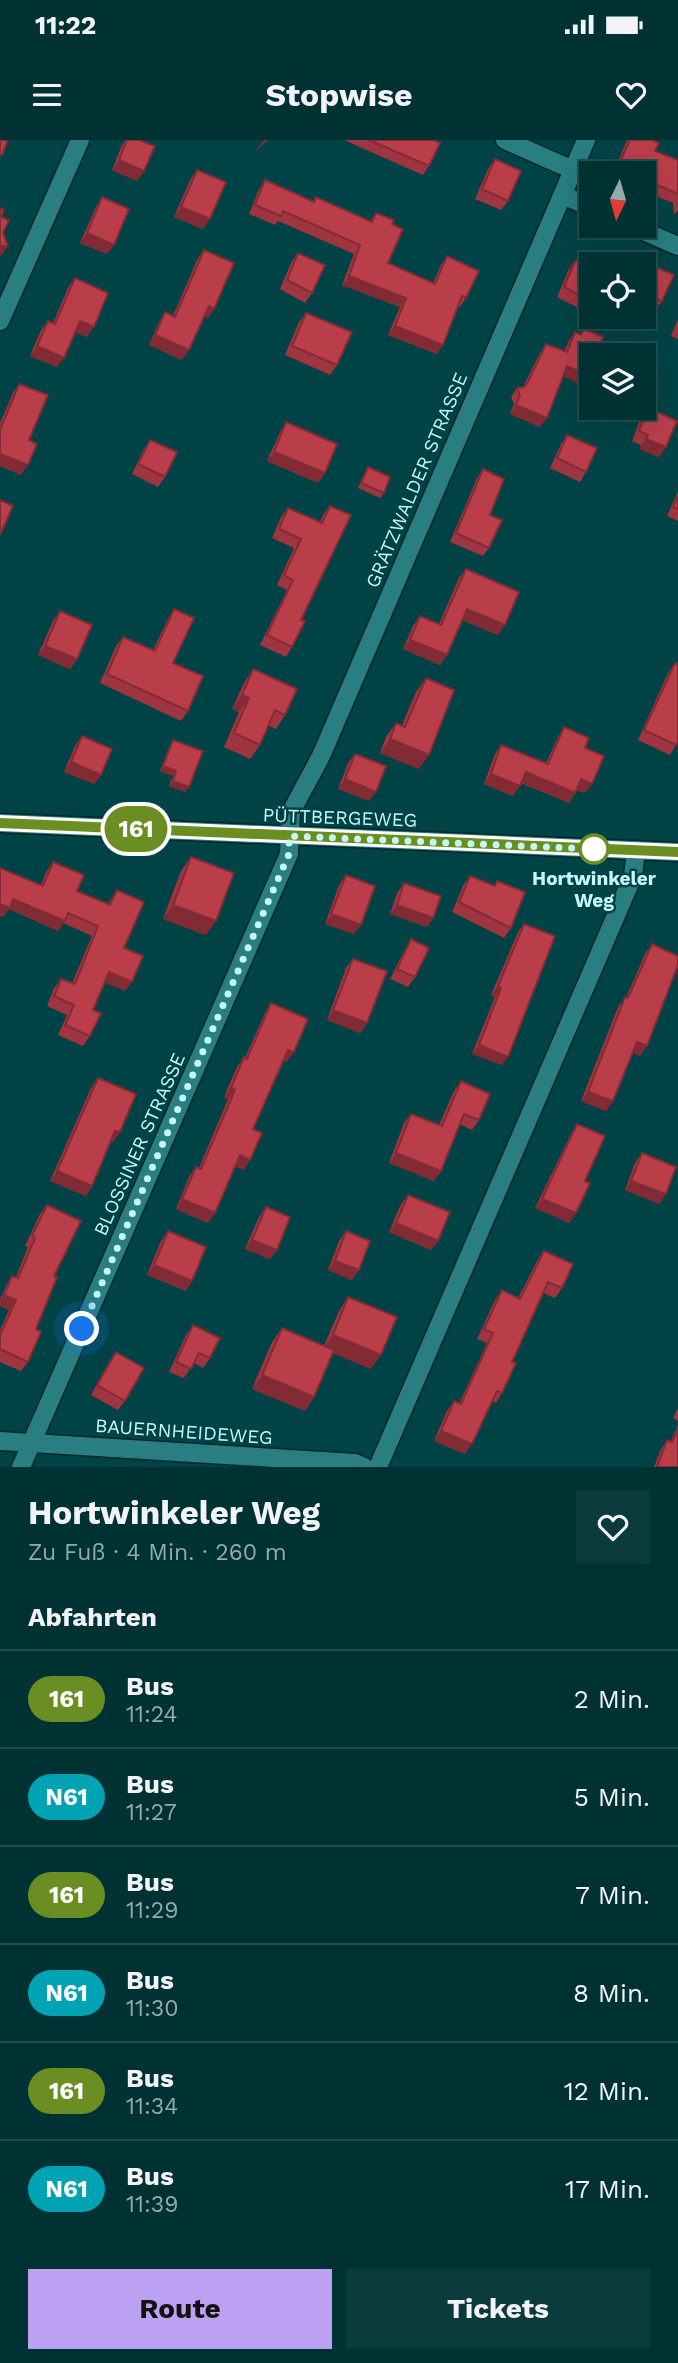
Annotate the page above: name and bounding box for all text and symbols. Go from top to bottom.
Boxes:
text: 11:22 [35,10,96,40]
icon: menu [28,76,66,114]
text: Stopwise [265,76,413,114]
icon: heart [612,76,650,114]
north arrow [579,161,656,238]
map controls [579,161,656,420]
button: locate [579,252,656,329]
button: layers [579,343,656,420]
street label: GRÄTZWALDER STRASSE [361,369,472,591]
street label: PÜTTBERGEWEG [262,803,418,832]
line badge: 161 [96,806,176,852]
text: 161 [118,815,154,843]
marker: Hortwinkeler Weg [579,834,609,864]
place label: Hortwinkeler Weg [532,867,657,912]
street label: BLOSSINER STRASSE [89,1049,190,1239]
your location [64,1311,99,1346]
street label: BAUERNHEIDEWEG [94,1414,273,1449]
button: heart [576,1490,650,1564]
text: Hortwinkeler Weg [28,1493,320,1532]
text: Zu Fuß · 4 Min. · 260 m [28,1539,287,1566]
text: Abfahrten [28,1602,157,1632]
text: Bus [126,1671,174,1701]
text: 2 Min. [574,1684,650,1714]
text: 161 [49,1685,84,1713]
text: 11:24 [126,1701,178,1728]
text: Bus [126,1769,174,1799]
text: 5 Min. [574,1782,650,1812]
text: N61 [45,1783,88,1811]
text: 11:27 [126,1799,177,1826]
text: Bus [126,1867,174,1897]
text: 7 Min. [575,1880,650,1910]
text: 161 [49,1881,84,1909]
text: 11:29 [126,1897,178,1924]
text: Bus [126,1965,174,1995]
text: 8 Min. [573,1978,650,2008]
text: N61 [45,1979,88,2007]
text: 11:30 [126,1995,178,2022]
text: Bus [126,2063,174,2093]
text: 12 Min. [564,2076,650,2106]
text: 161 [49,2077,84,2105]
text: 11:34 [126,2093,178,2120]
text: Bus [126,2161,174,2191]
text: 17 Min. [565,2174,650,2204]
text: N61 [45,2175,88,2203]
text: 11:39 [126,2191,178,2218]
button: Route [28,2269,332,2349]
button: Tickets [346,2269,650,2349]

